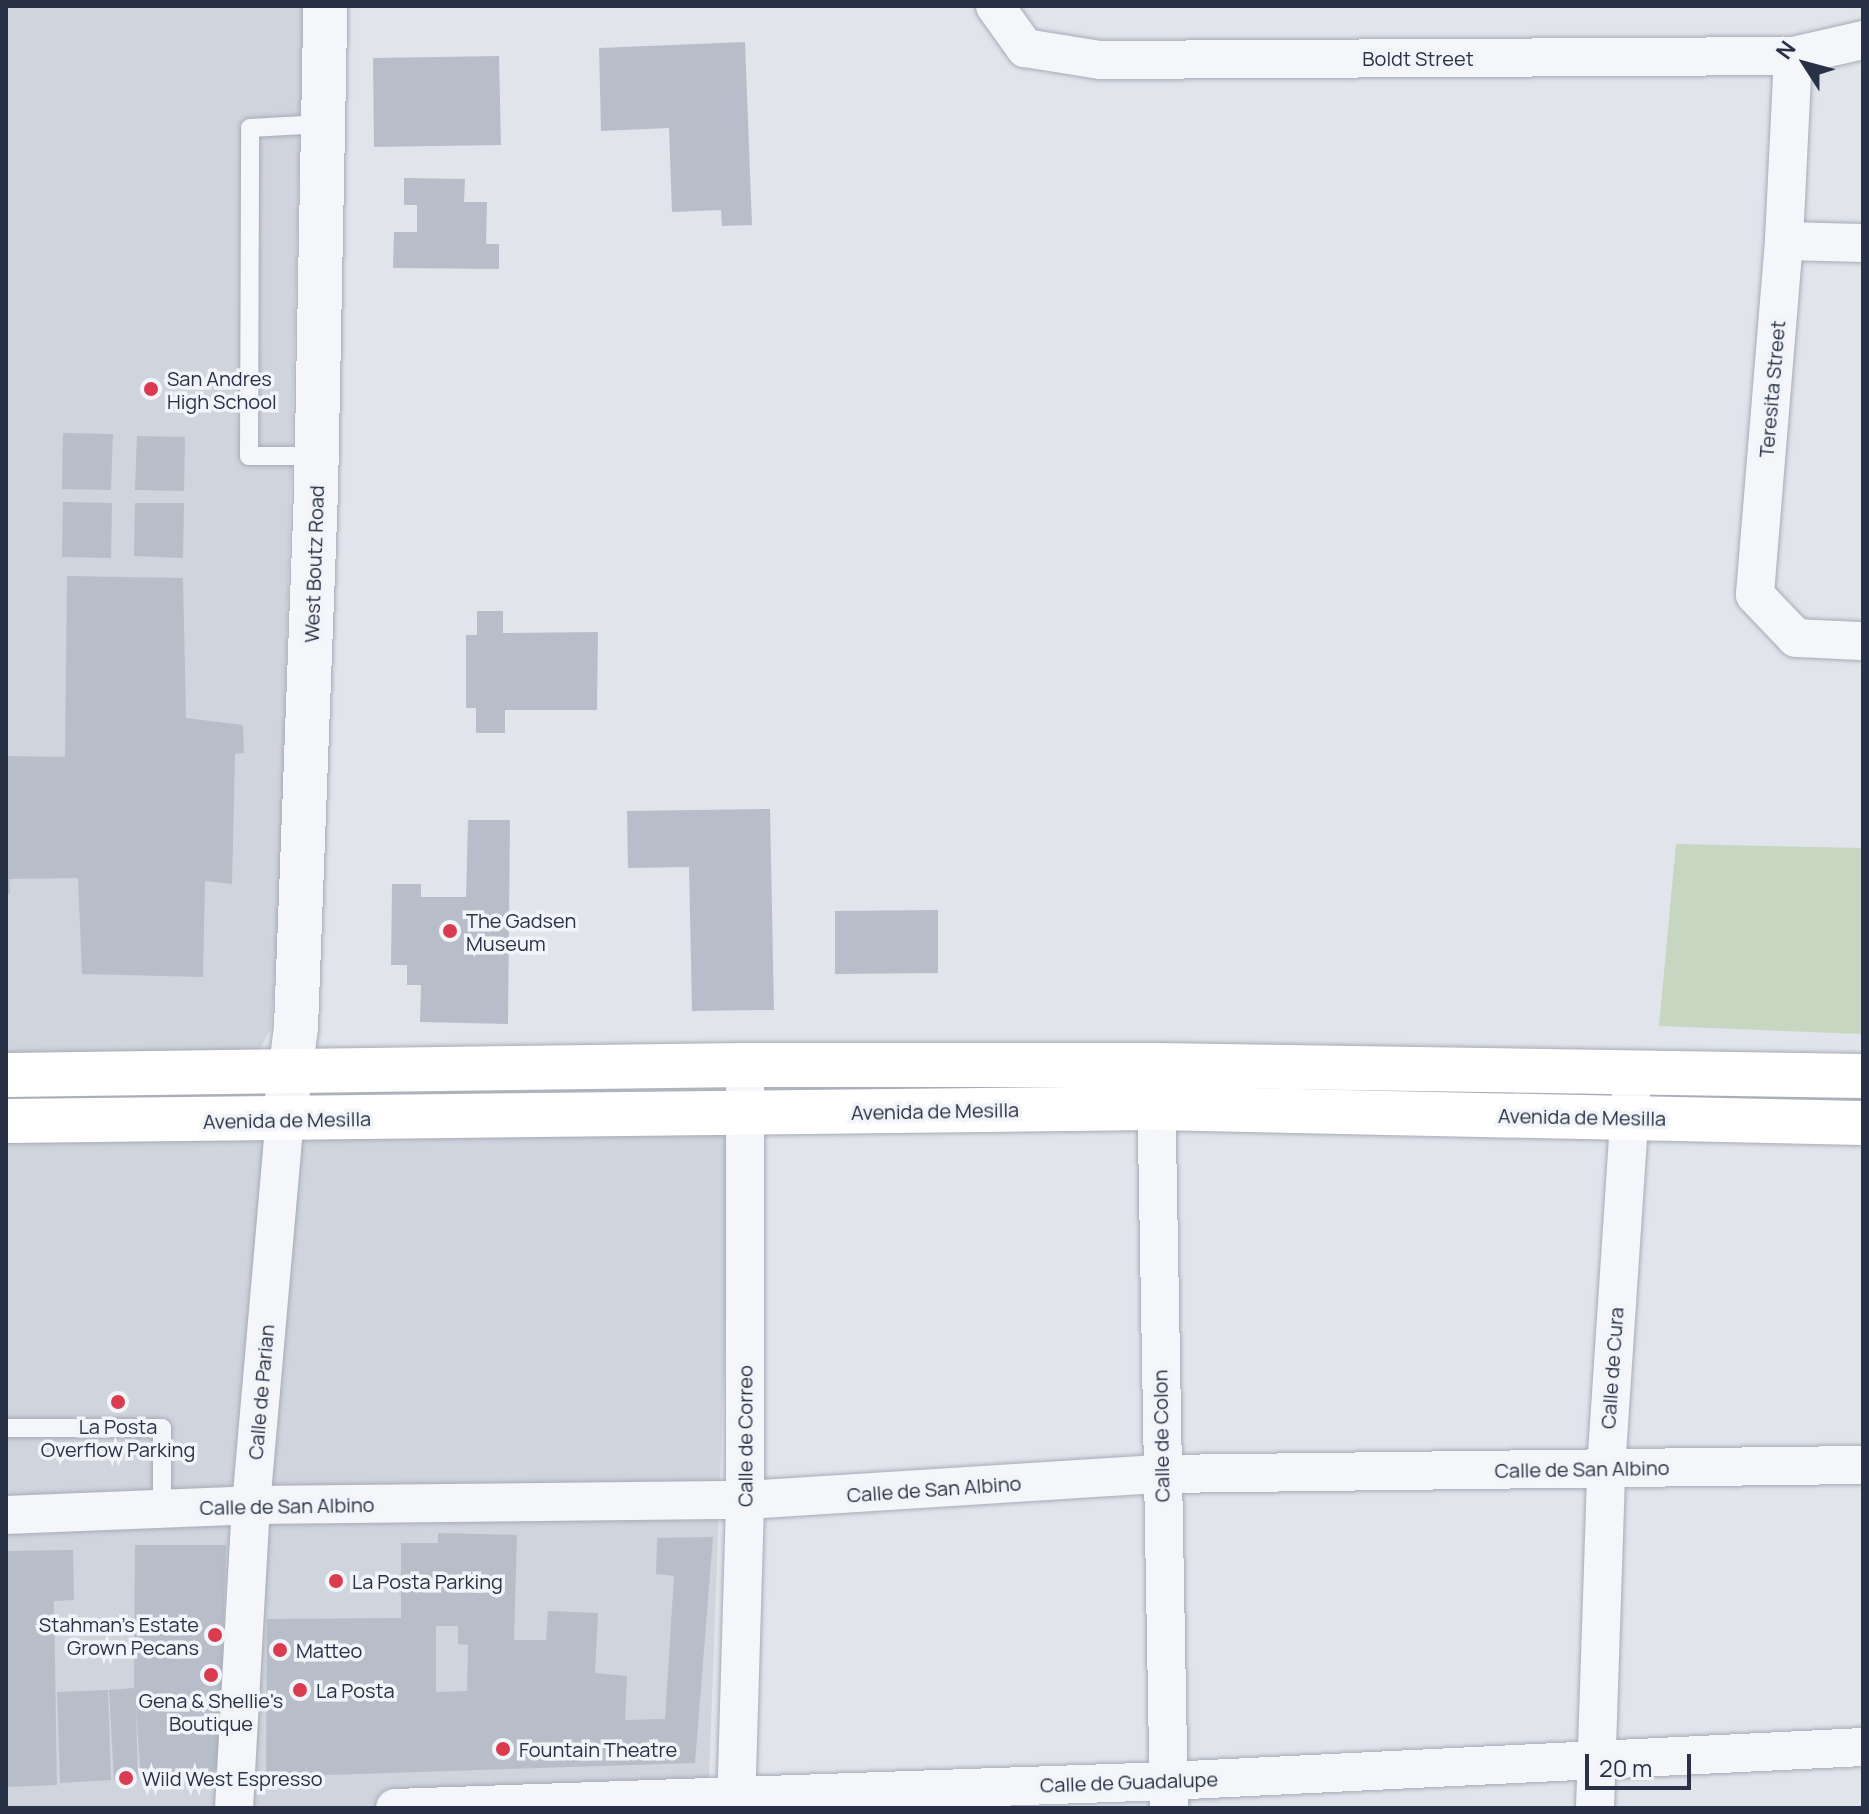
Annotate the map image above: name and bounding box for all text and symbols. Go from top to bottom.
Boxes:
north arrow [1765,24,1845,104]
text: N [1769,35,1802,65]
street label: Boldt Street [1362,46,1474,70]
street label: Teresita Street [1754,319,1790,459]
place label: San Andres High School [167,366,277,413]
marker: San Andres High School [142,380,160,398]
street label: West Boutz Road [299,485,329,643]
place label: The Gadsen Museum [466,908,576,955]
marker: The Gadsen Museum [441,922,459,940]
street label: Avenida de Mesilla [851,1098,1019,1124]
street label: Avenida de Mesilla [1498,1104,1666,1130]
street label: Avenida de Mesilla [203,1107,371,1133]
street label: Calle de Cura [1596,1306,1628,1430]
street label: Calle de Parian [243,1323,279,1461]
street label: Calle de Correo [733,1365,757,1507]
street label: Calle de Colon [1148,1370,1174,1502]
marker: La Posta Overflow Parking [109,1393,127,1411]
place label: La Posta Overflow Parking [41,1414,195,1461]
street label: Calle de San Albino [1494,1455,1670,1483]
street label: Calle de San Albino [846,1471,1022,1507]
street label: Calle de San Albino [199,1492,375,1520]
place label: La Posta Parking [352,1569,503,1593]
marker: La Posta Parking [327,1572,345,1590]
place label: Stahman's Estate Grown Pecans [39,1612,199,1659]
marker: Stahman's Estate Grown Pecans [206,1626,224,1644]
place label: Matteo [296,1638,362,1662]
marker: Matteo [271,1641,289,1659]
marker: Gena & Shellie's Boutique [202,1666,220,1684]
place label: La Posta [316,1678,395,1702]
marker: La Posta [291,1681,309,1699]
place label: Gena & Shellie's Boutique [139,1688,283,1735]
place label: Fountain Theatre [519,1737,677,1761]
scale bar [1589,1738,1695,1788]
marker: Fountain Theatre [494,1740,512,1758]
text: 20 m [1599,1751,1652,1784]
place label: Wild West Espresso [142,1766,322,1790]
street label: Calle de Guadalupe [1040,1767,1218,1797]
marker: Wild West Espresso [117,1769,135,1787]

